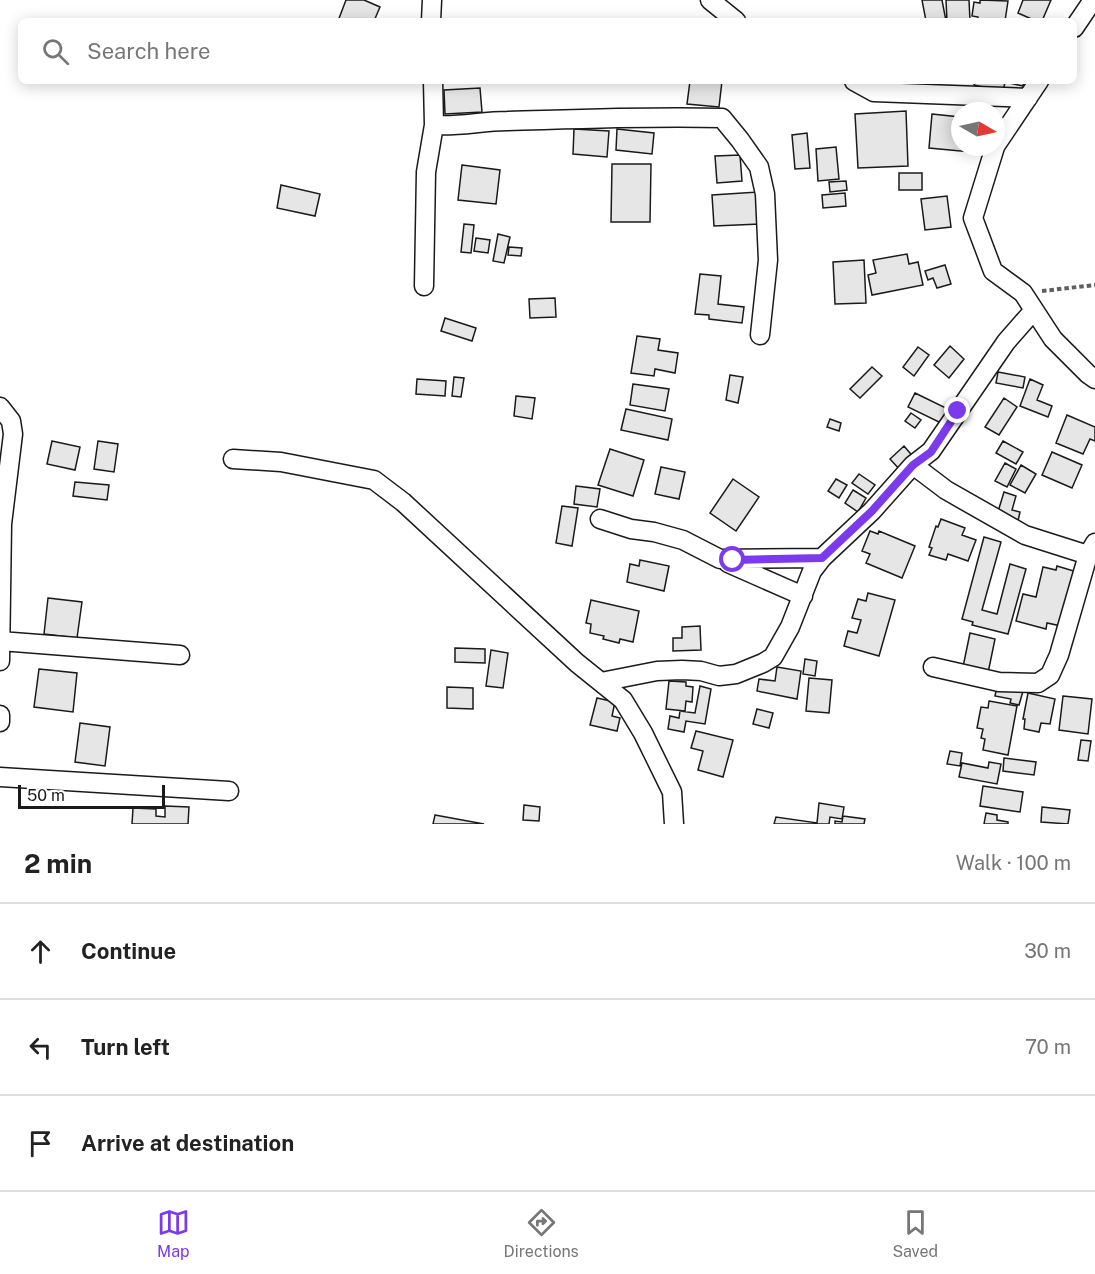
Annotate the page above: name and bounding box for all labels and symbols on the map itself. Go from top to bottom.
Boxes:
north arrow [951,102,1005,156]
route end [944,397,970,423]
route start [719,546,745,572]
scale bar [18,782,165,810]

